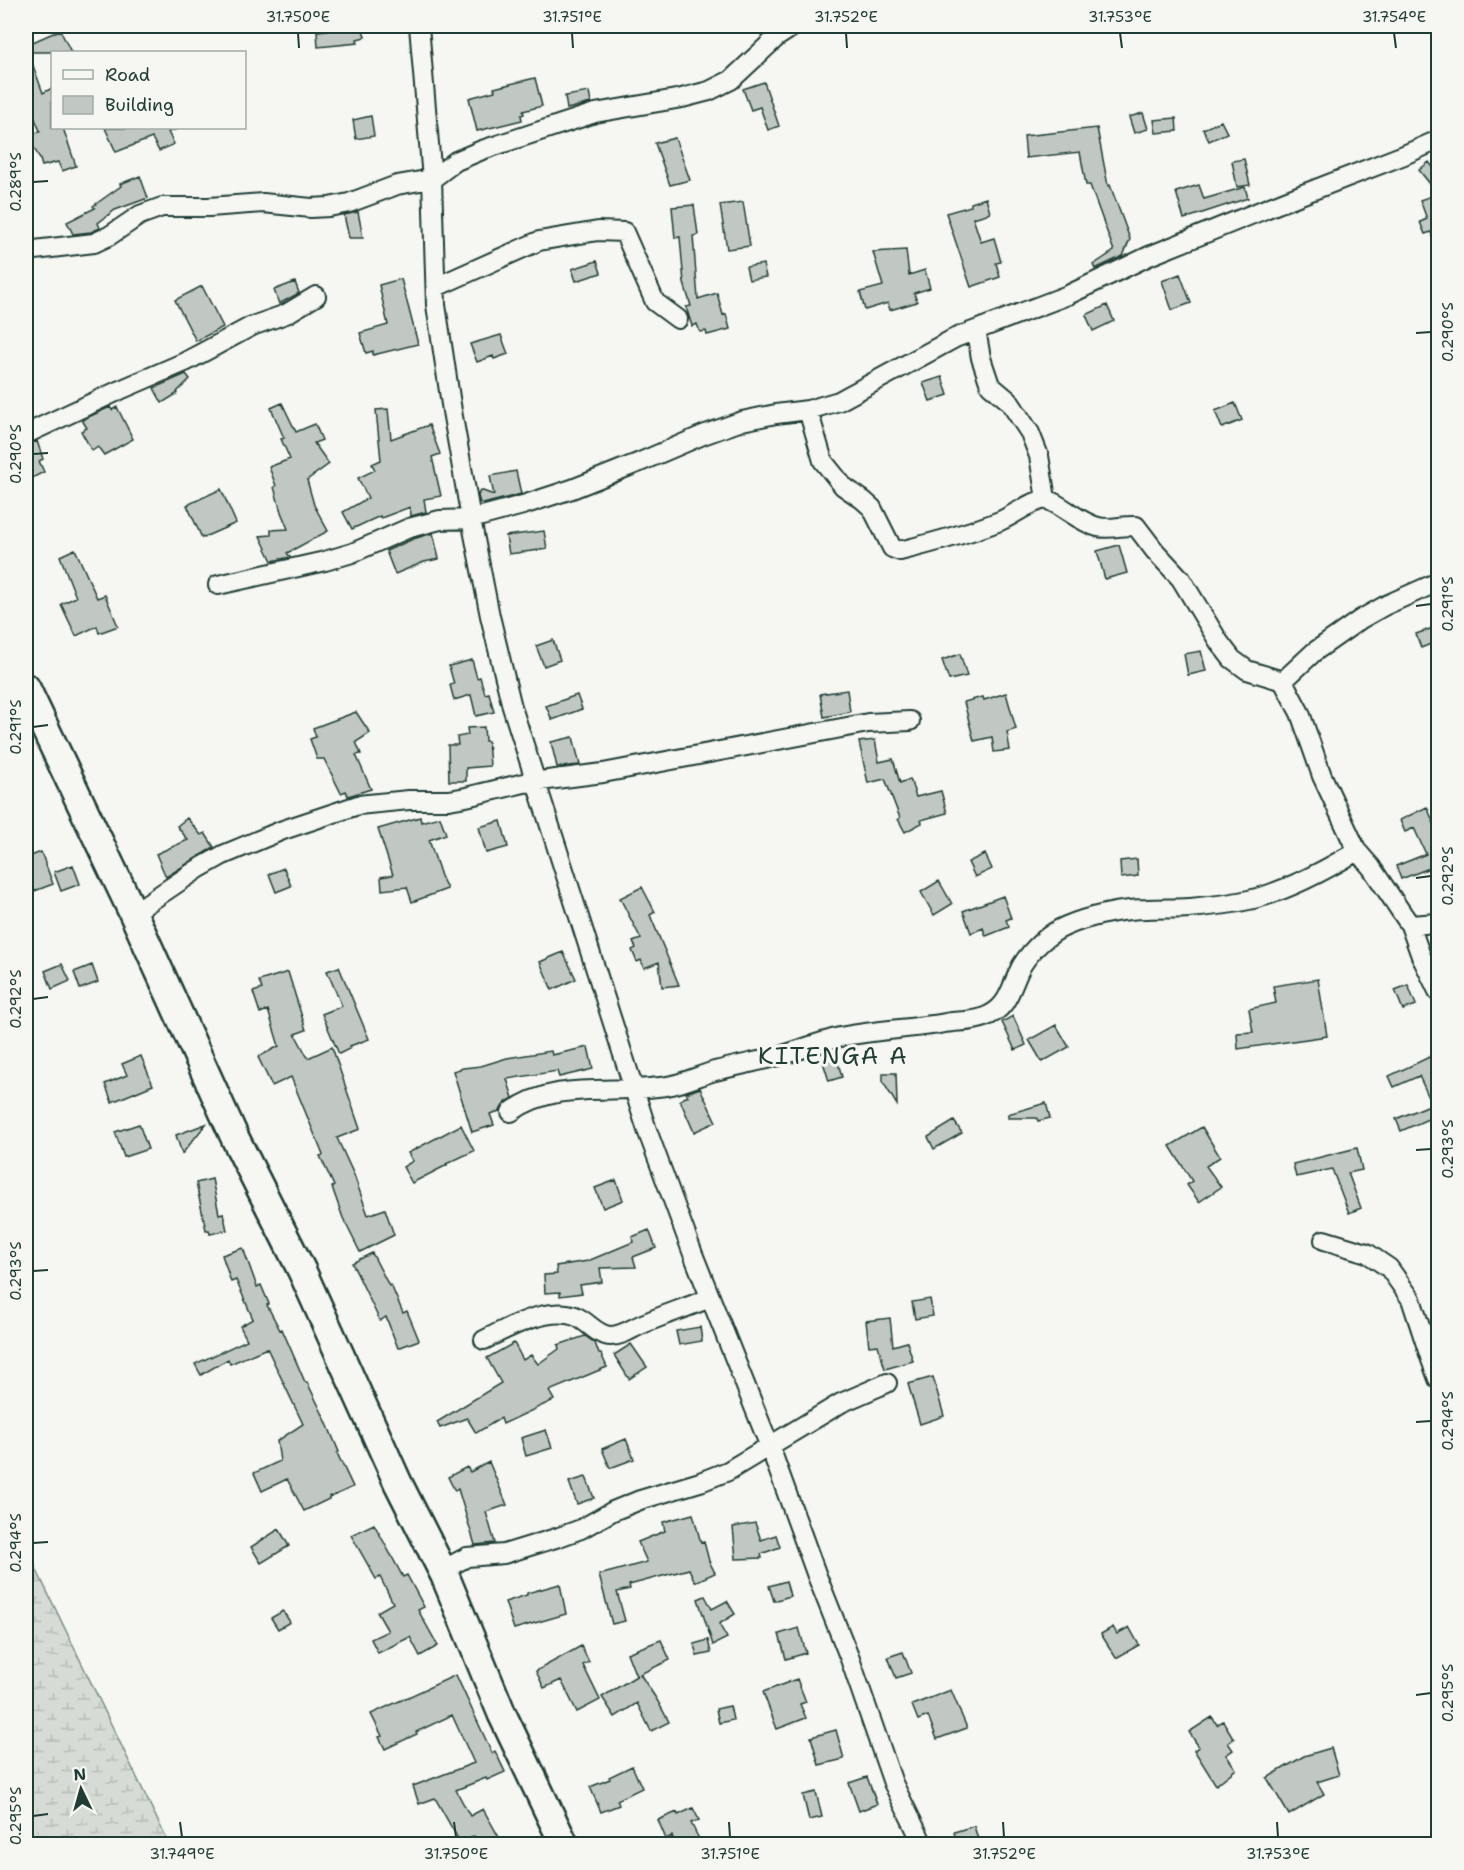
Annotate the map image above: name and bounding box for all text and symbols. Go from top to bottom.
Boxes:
text: 31.750°E [266,7,330,27]
text: 31.751°E [542,7,602,27]
text: 31.752°E [814,7,878,27]
text: 31.753°E [1088,7,1152,27]
text: 31.754°E [1362,7,1426,27]
legend [51,51,246,129]
text: Road [105,63,150,87]
text: Building [105,93,174,117]
text: 0.289°S [6,152,26,212]
text: 0.290°S [1438,302,1458,362]
text: 0.290°S [6,424,26,484]
text: 0.291°S [1438,576,1458,632]
text: 0.291°S [6,699,26,755]
text: 0.292°S [1438,846,1458,906]
text: 0.292°S [6,969,26,1029]
district label: KITENGA A [758,1040,908,1072]
text: 0.293°S [1438,1119,1458,1179]
text: 0.293°S [6,1241,26,1301]
text: 0.294°S [1438,1391,1458,1451]
text: 0.294°S [6,1513,26,1573]
text: 0.295°S [1438,1664,1458,1722]
north arrow [51,1759,111,1819]
text: N [73,1764,87,1786]
text: 0.295°S [6,1787,26,1845]
text: 31.749°E [149,1844,215,1864]
text: 31.750°E [424,1844,488,1864]
text: 31.751°E [700,1844,760,1864]
text: 31.752°E [972,1844,1036,1864]
text: 31.753°E [1246,1844,1310,1864]

